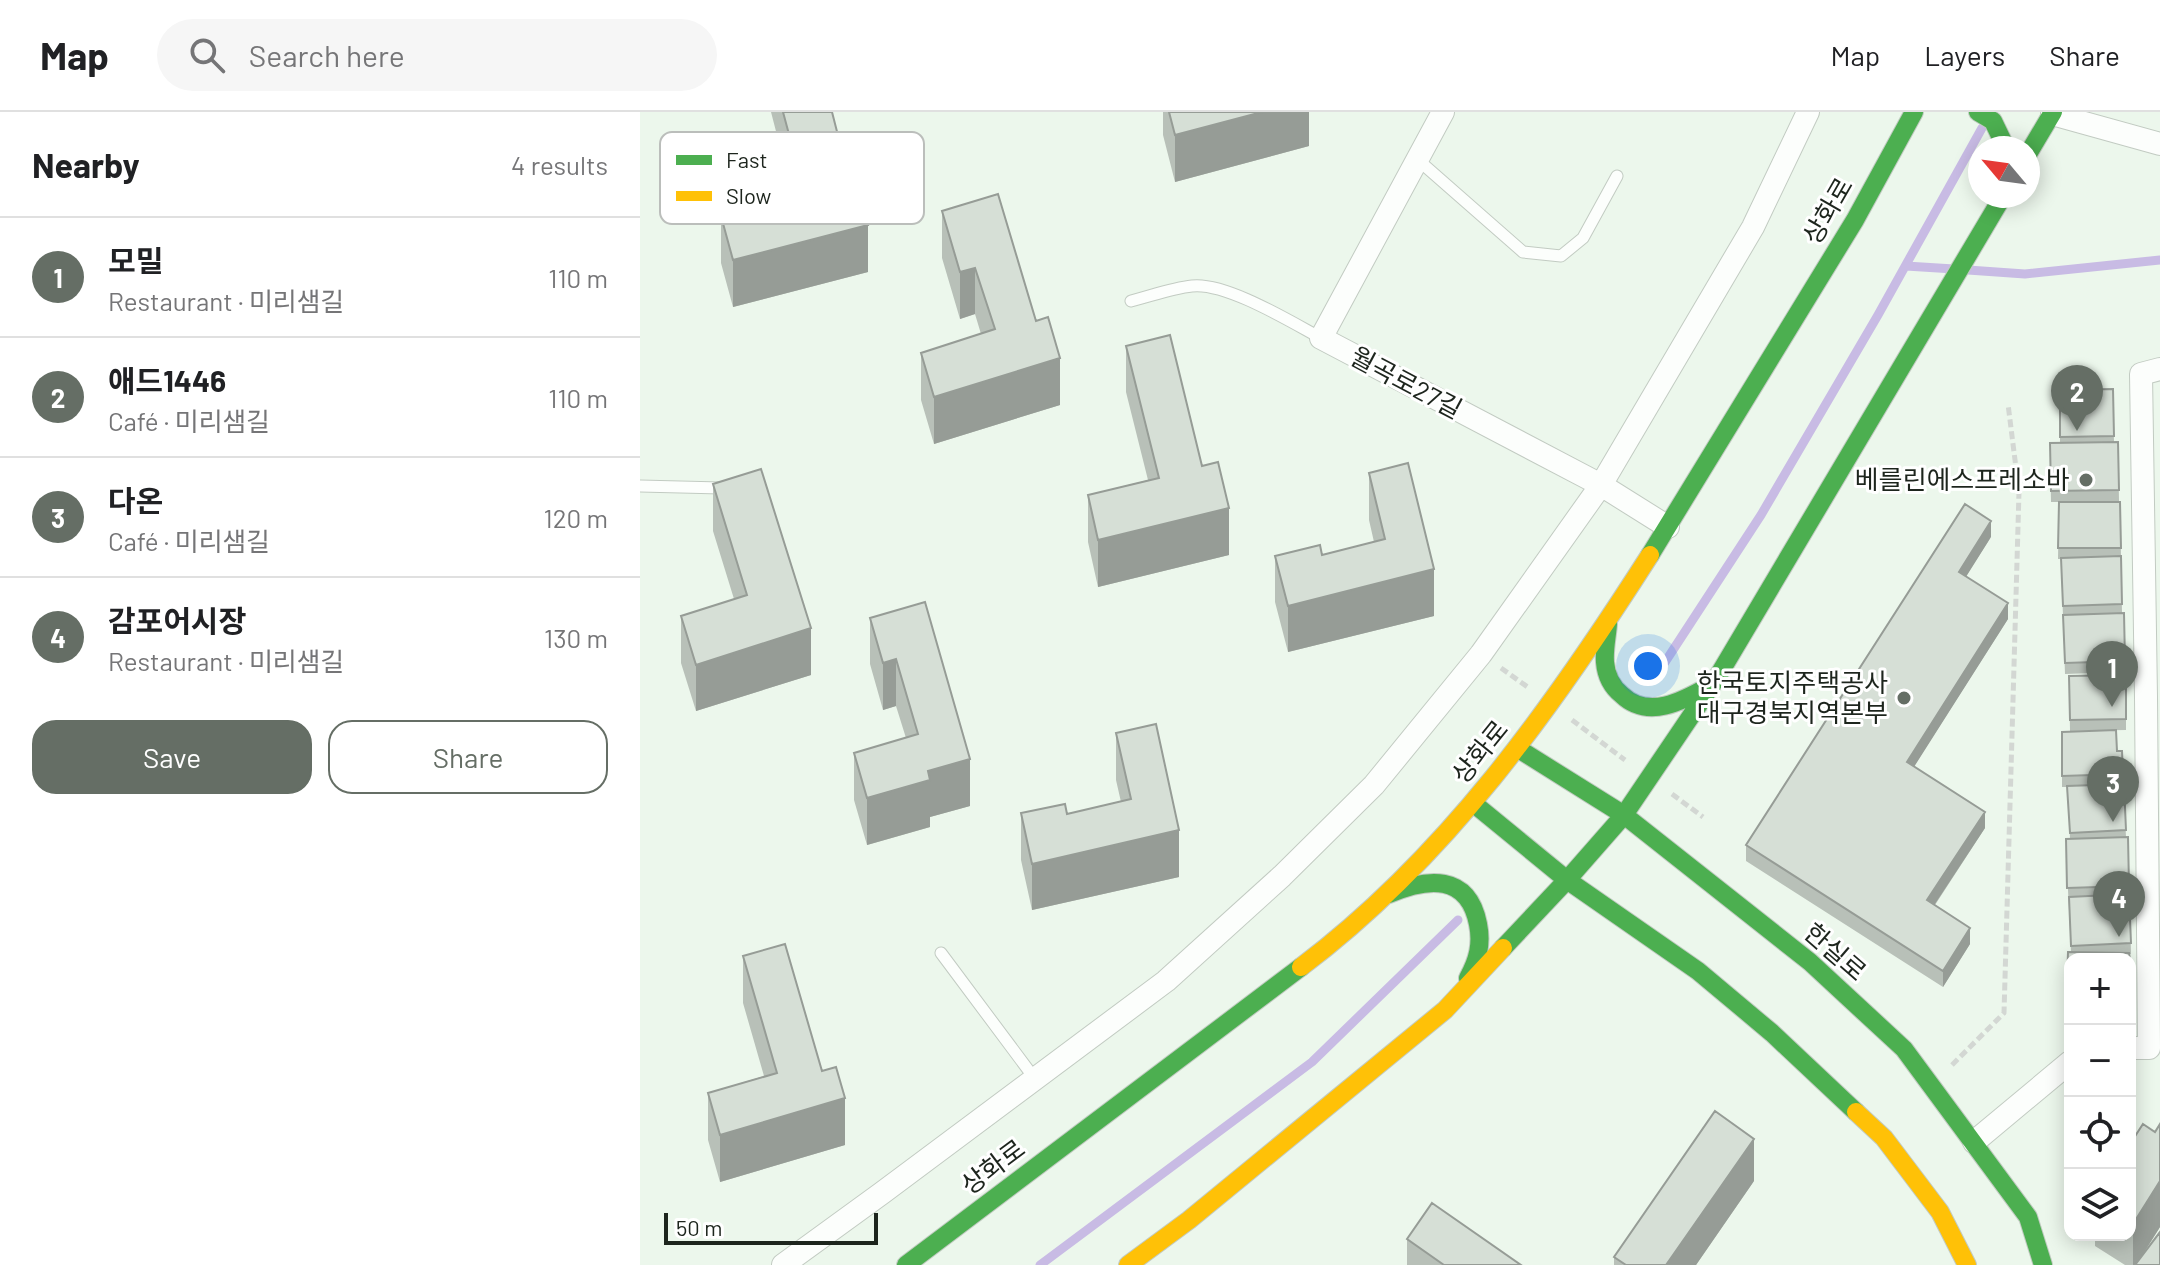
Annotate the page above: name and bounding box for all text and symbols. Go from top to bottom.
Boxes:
search box [157,19,717,91]
text: Map [40,32,109,78]
icon: search [185,33,229,77]
text: Search here [249,37,405,73]
text: Map [1830,38,1880,72]
text: Layers [1924,38,2005,72]
text: Share [2049,38,2120,72]
legend [660,132,924,224]
north arrow [1968,136,2040,208]
text: Nearby [32,144,140,185]
text: Fast [726,146,768,172]
text: 4 results [511,149,608,180]
street label: 상화로 [1795,171,1858,249]
text: Slow [726,182,771,208]
text: 모밀 [108,242,163,278]
text: 1 [53,262,63,293]
text: 110 m [548,262,608,293]
text: Restaurant · 미리샘길 [108,285,344,316]
street label: 월곡로27길 [1346,339,1468,424]
text: 애드1446 [108,362,226,398]
pin: 2 [2051,365,2103,431]
text: 2 [51,382,65,413]
text: 110 m [548,382,608,413]
text: Café · 미리샘길 [108,405,270,436]
place label: 베를린에스프레소바 [1855,463,2070,494]
marker: 베를린에스프레소바 [2077,471,2095,489]
text: 다온 [108,482,163,518]
text: 3 [51,502,65,533]
text: 120 m [544,502,608,533]
text: Café · 미리샘길 [108,525,270,556]
text: 감포어시장 [108,602,246,638]
text: 4 [50,622,66,653]
text: 130 m [544,622,608,653]
pin: 1 [2086,641,2138,707]
text: Restaurant · 미리샘길 [108,645,344,676]
your location [1628,646,1668,686]
place label: 한국토지주택공사 대구경북지역본부 [1697,666,1888,727]
marker: 한국토지주택공사 대구경북지역본부 [1895,689,1913,707]
street label: 상화로 [1444,713,1513,789]
button: Save [32,720,312,794]
button: Share [328,720,608,794]
pin: 3 [2087,756,2139,822]
pin: 4 [2093,871,2145,937]
street label: 한실로 [1799,916,1873,986]
map controls [2064,953,2136,1241]
button: + [2064,953,2136,1025]
button: − [2064,1025,2136,1097]
button: locate [2064,1097,2136,1169]
street label: 상화로 [954,1132,1030,1200]
button: layers [2064,1169,2136,1241]
scale bar [664,1209,878,1245]
text: 50 m [676,1214,722,1240]

